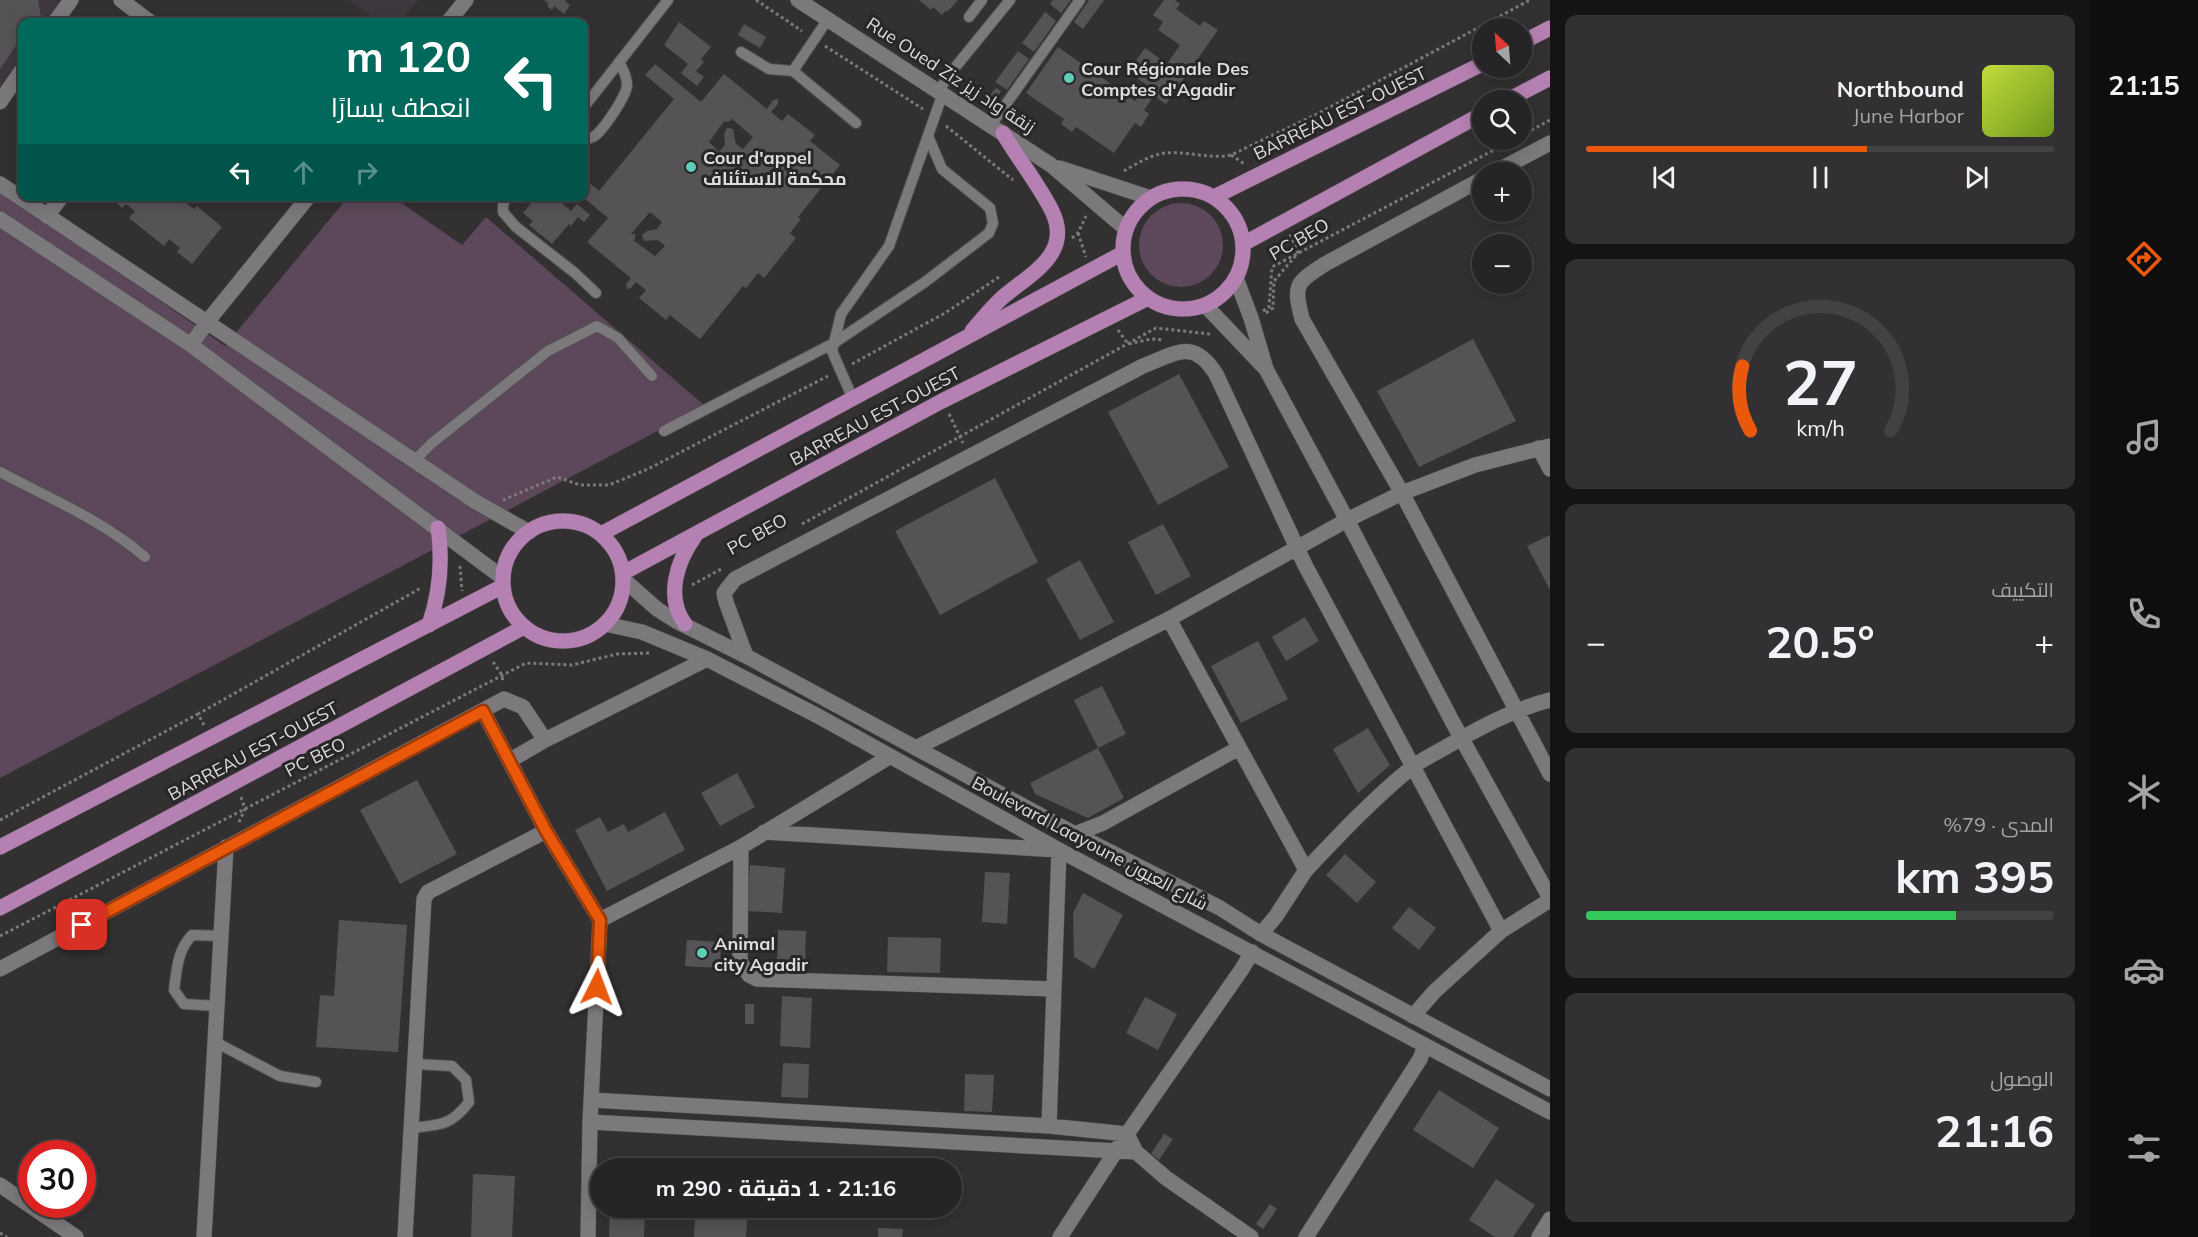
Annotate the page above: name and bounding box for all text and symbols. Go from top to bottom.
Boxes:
street label: Rue Oued Ziz زنقة واد زيز [862,12,1040,138]
north arrow [1472,18,1532,78]
map controls [1472,18,1532,294]
text: 120 m [346,30,471,83]
icon: left [492,42,570,120]
place label: Cour Régionale Des Comptes d'Agadir [1081,57,1249,101]
street label: BARREAU EST-OUEST [1250,61,1430,165]
text: 21:15 [2108,68,2180,102]
marker: Cour Régionale Des Comptes d'Agadir [1062,71,1076,85]
text: Northbound [1837,75,1964,103]
text: انعطف يسارًا [331,90,471,124]
button: search [1472,90,1532,150]
text: June Harbor [1853,103,1964,128]
place label: Cour d'appel محكمة الاستئناف [703,146,847,190]
icon: left [224,156,257,189]
icon: ahead [287,156,320,189]
icon: right [350,156,383,189]
marker: Cour d'appel محكمة الاستئناف [684,160,698,174]
icon: previous [1648,161,1681,194]
icon: pause [1804,161,1837,194]
icon: next [1960,161,1993,194]
button: + [1472,162,1532,222]
street label: PC BEO [1265,213,1333,265]
button: − [1472,234,1532,294]
icon: directions [2123,238,2165,280]
text: 27 [1783,342,1857,421]
street label: BARREAU EST-OUEST [786,361,964,471]
text: km/h [1796,415,1844,442]
icon: music [2123,416,2165,458]
street label: PC BEO [723,508,791,560]
text: التكييف [1991,577,2054,602]
icon: phone [2123,593,2165,635]
text: 20.5° [1765,613,1875,669]
text: − [1586,621,1606,662]
text: + [2034,621,2054,662]
street label: BARREAU EST-OUEST [164,696,342,806]
street label: PC BEO [281,732,349,782]
street label: Boulevard Laayoune شارع العيون [968,771,1212,916]
icon: climate [2123,771,2165,813]
text: المدى · 79% [1943,812,2054,837]
text: 395 km [1895,848,2054,904]
pin [56,899,107,950]
icon: arrive [65,908,98,941]
place label: Animal city Agadir [714,932,809,976]
marker: Animal city Agadir [695,946,709,960]
icon: car [2123,949,2165,991]
position arrow [565,955,629,1019]
text: الوصول [1990,1066,2054,1091]
text: 21:16 [1935,1102,2054,1158]
icon: filters [2123,1127,2165,1169]
speed limit sign: 30 [18,1140,96,1218]
text: 21:16 · 1 دقيقة · 290 m [656,1174,896,1202]

